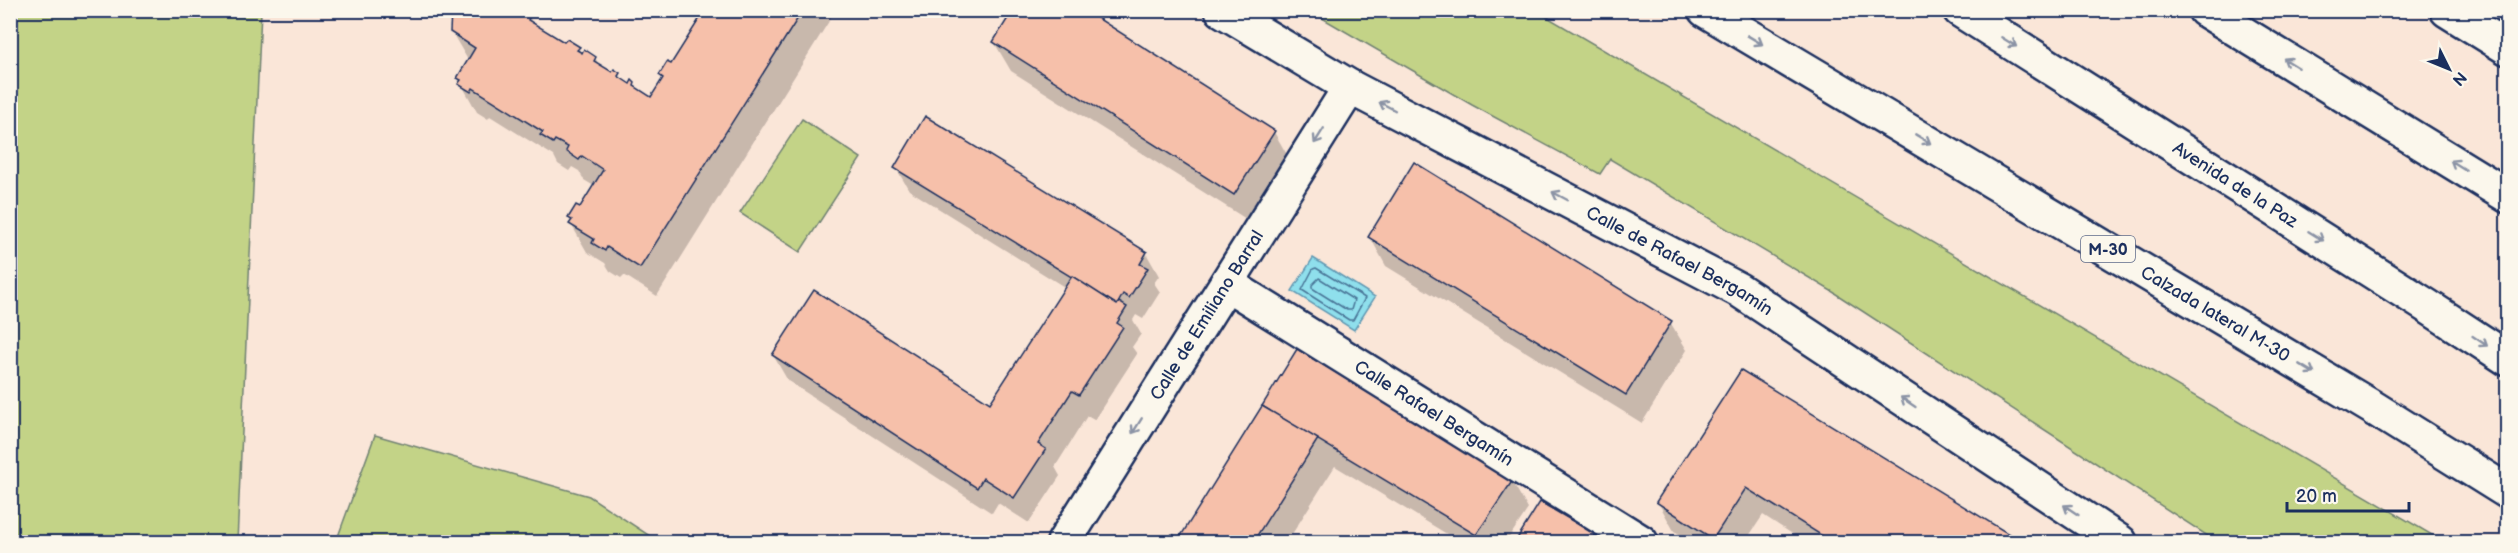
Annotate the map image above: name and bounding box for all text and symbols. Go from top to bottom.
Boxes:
one-way arrow [1746,35,1763,47]
one-way arrow [2001,35,2018,48]
north arrow [2419,39,2479,99]
one-way arrow [2283,57,2300,69]
text: N [2448,67,2470,89]
one-way arrow [1379,100,1397,111]
one-way arrow [1312,127,1324,144]
one-way arrow [1914,134,1931,146]
street label: Avenida de la Paz [2169,138,2302,232]
one-way arrow [2450,159,2467,171]
one-way arrow [1551,190,1569,202]
street label: Calle de Rafael Bergamín [1583,202,1777,320]
street label: Calle de Emiliano Barral [1146,227,1268,404]
one-way arrow [2307,230,2324,242]
road number: M-30 [2081,236,2135,262]
street label: Calzada lateral M-30 [2137,262,2294,367]
one-way arrow [2472,335,2488,347]
street label: Calle Rafael Bergamín [1350,356,1517,471]
one-way arrow [2298,363,2315,375]
one-way arrow [1901,396,1917,408]
one-way arrow [1131,417,1143,434]
scale bar [2287,475,2408,513]
text: 20 m [2296,486,2337,507]
one-way arrow [2063,504,2080,516]

